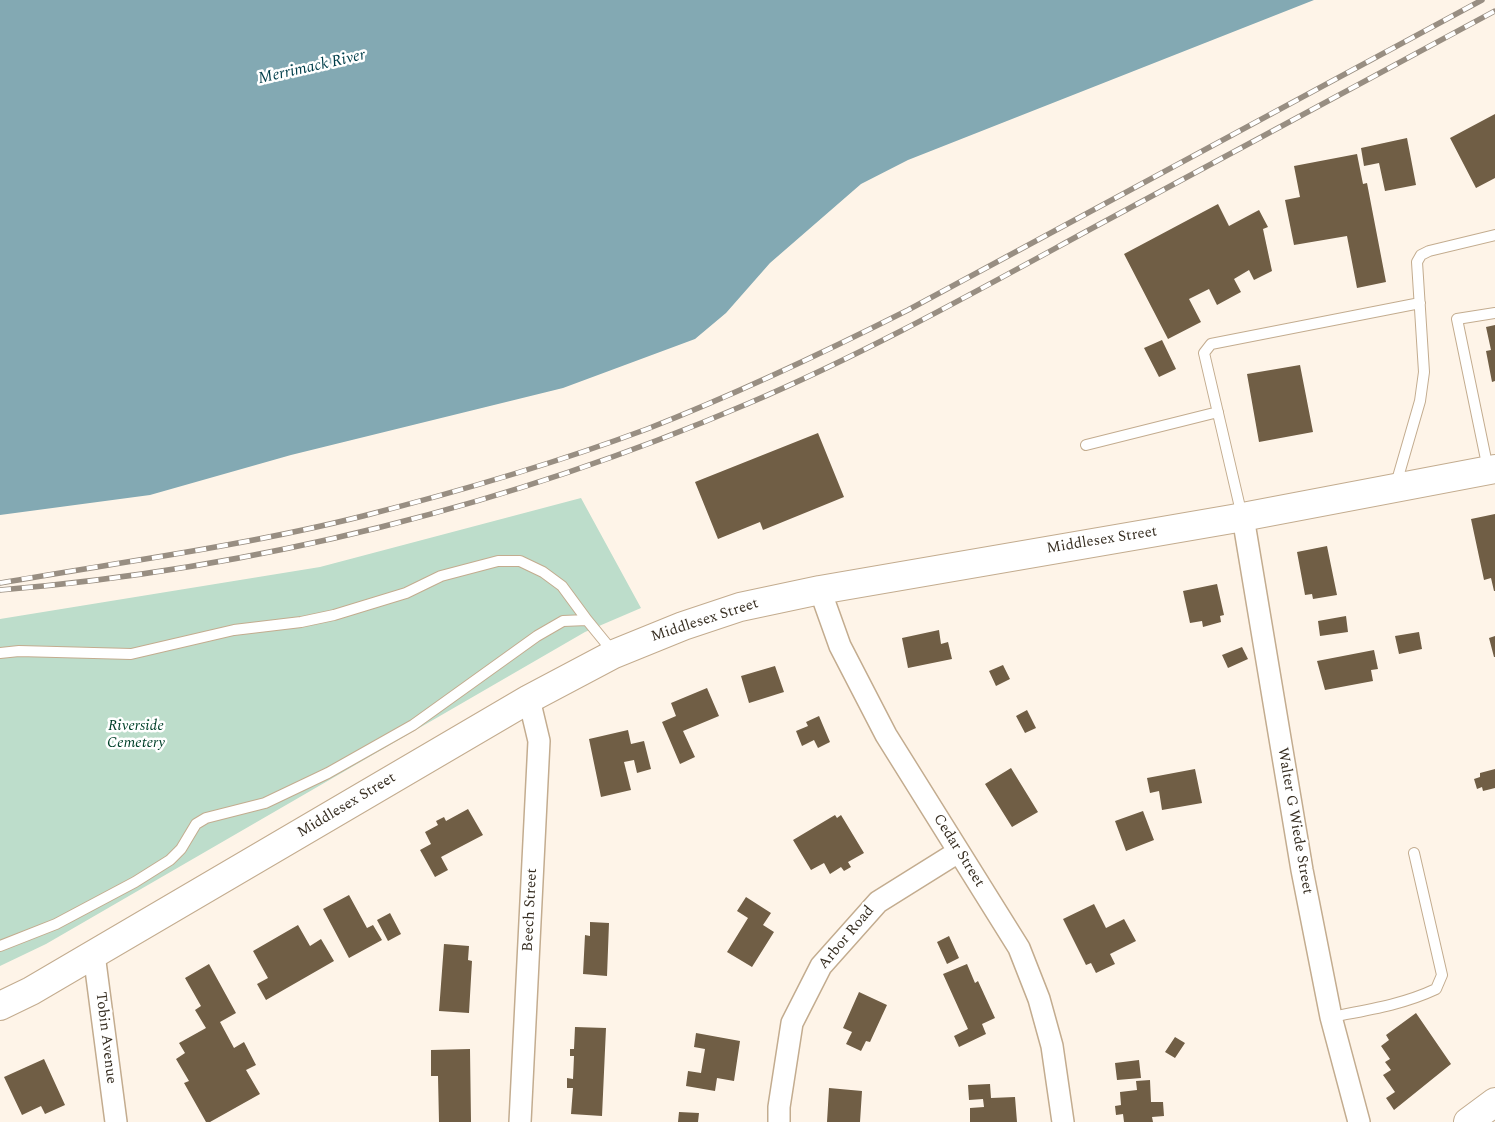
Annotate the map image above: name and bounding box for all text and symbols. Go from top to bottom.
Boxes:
water label: Merrimack River [256,46,368,90]
street label: Middlesex Street [1045,523,1159,559]
street label: Middlesex Street [649,595,761,647]
park label: Riverside Cemetery [107,718,165,753]
street label: Walter G Wiede Street [1272,746,1316,896]
street label: Middlesex Street [295,770,399,842]
street label: Cedar Street [928,811,988,891]
street label: Beech Street [520,868,542,952]
street label: Arbor Road [815,903,879,973]
street label: Tobin Avenue [90,991,120,1085]

